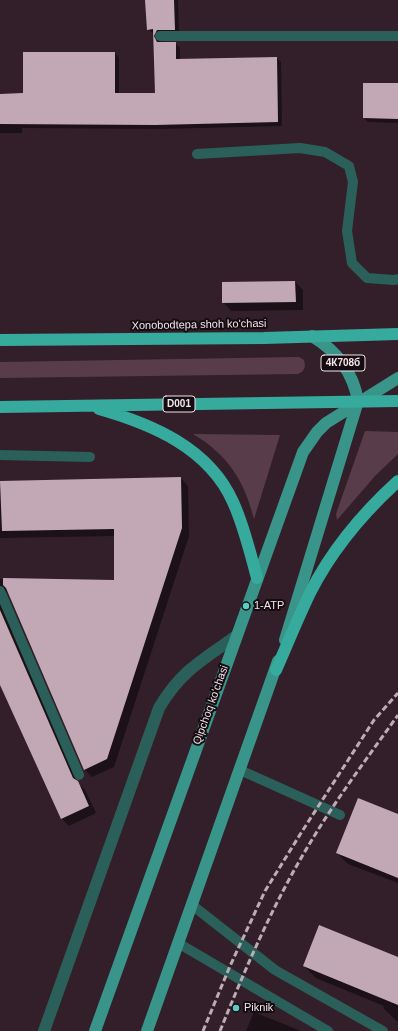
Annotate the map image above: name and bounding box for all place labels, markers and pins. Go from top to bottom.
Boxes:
place label: 1-ATP [254,599,284,613]
marker: 1-ATP [241,601,251,611]
place label: Piknik [244,1001,273,1015]
marker: Piknik [231,1003,241,1013]

